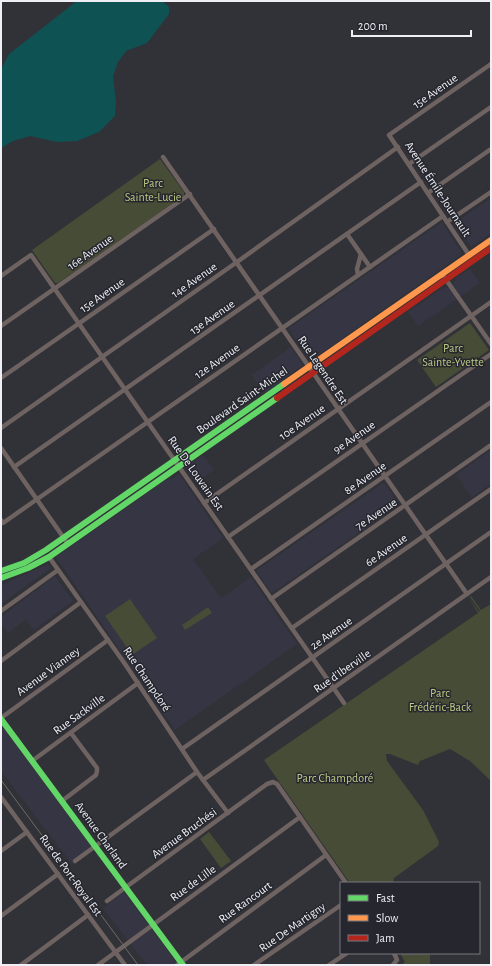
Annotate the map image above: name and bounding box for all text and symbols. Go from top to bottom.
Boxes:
scale bar [352,12,471,38]
text: 200 m [358,20,388,32]
street label: 15e Avenue [410,71,460,111]
street label: Avenue Émile-Journault [403,139,474,239]
park label: Parc Sainte-Lucie [125,177,181,203]
street label: 16e Avenue [65,232,115,272]
street label: 14e Avenue [169,260,219,300]
street label: 15e Avenue [77,275,127,315]
street label: 13e Avenue [187,297,237,337]
street label: Rue Legendre Est [296,334,350,406]
street label: 12e Avenue [192,341,242,381]
park label: Parc Sainte-Yvette [422,342,484,368]
street label: Boulevard Saint-Michel [194,364,290,436]
street label: 10e Avenue [277,402,327,442]
street label: 9e Avenue [331,418,377,456]
street label: Rue De Louvain Est [166,434,226,512]
street label: 8e Avenue [342,459,388,497]
street label: 7e Avenue [353,496,399,532]
street label: 6e Avenue [363,531,409,569]
street label: 2e Avenue [308,614,354,652]
street label: Avenue Vianney [14,644,82,699]
street label: Rue Champdoré [121,645,173,713]
street label: Rue d'Iberville [311,647,373,695]
park label: Parc Frédéric-Back [409,687,472,713]
street label: Rue Sackville [51,691,107,737]
park label: Parc Champdoré [297,772,373,784]
street label: Avenue Charland [73,799,129,871]
street label: Avenue Bruchési [149,806,219,860]
street label: Rue de Port-Royal Est [37,832,105,919]
street label: Rue de Lille [168,863,218,903]
street label: Rue Rancourt [216,879,274,925]
legend [340,882,480,954]
text: Fast [376,892,395,904]
street label: Rue De Martigny [257,900,328,955]
text: Slow [376,912,398,924]
text: Jam [376,932,395,944]

